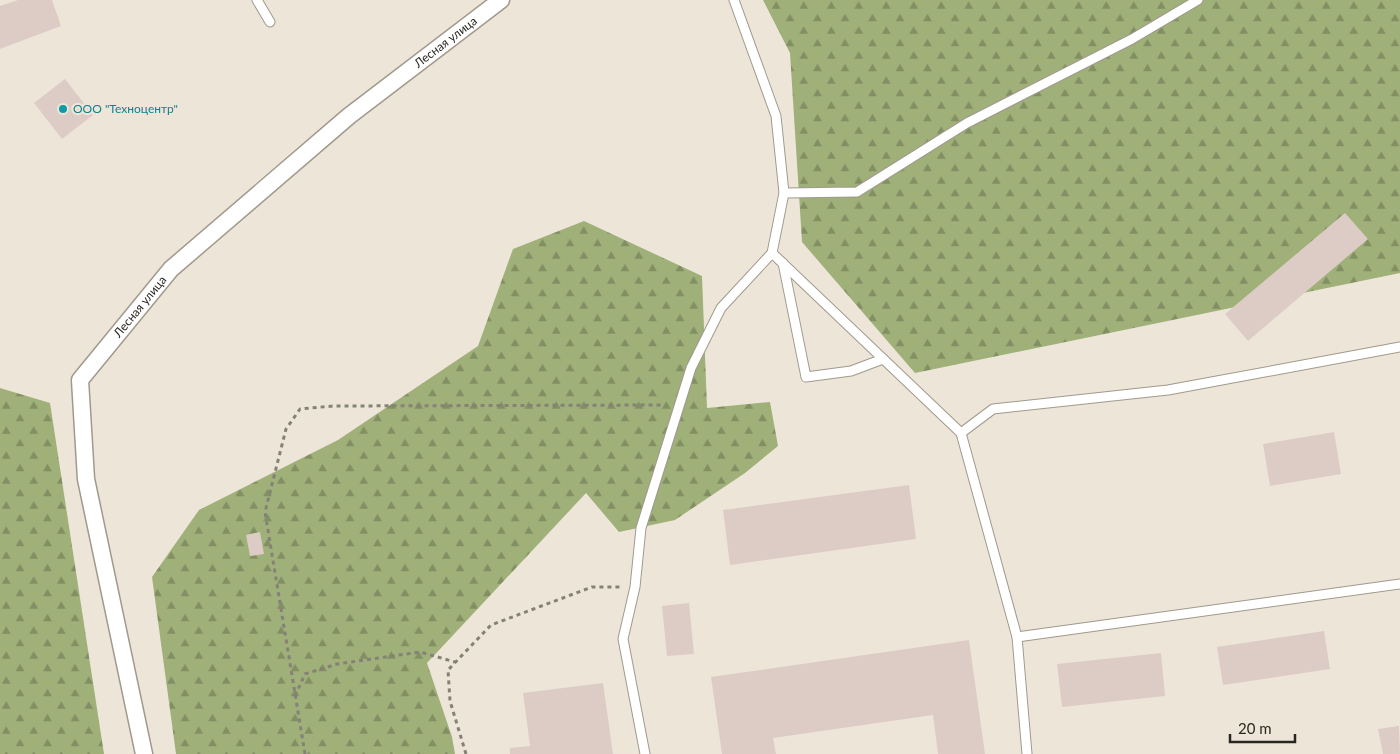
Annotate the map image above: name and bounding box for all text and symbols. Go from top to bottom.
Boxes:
street label: Лесная улица [410,13,480,71]
place label: ООО "Техноцентр" [73,101,178,116]
marker: ООО "Техноцентр" [57,103,69,115]
street label: Лесная улица [109,273,169,341]
scale bar [1230,712,1295,744]
text: 20 m [1238,719,1272,737]

